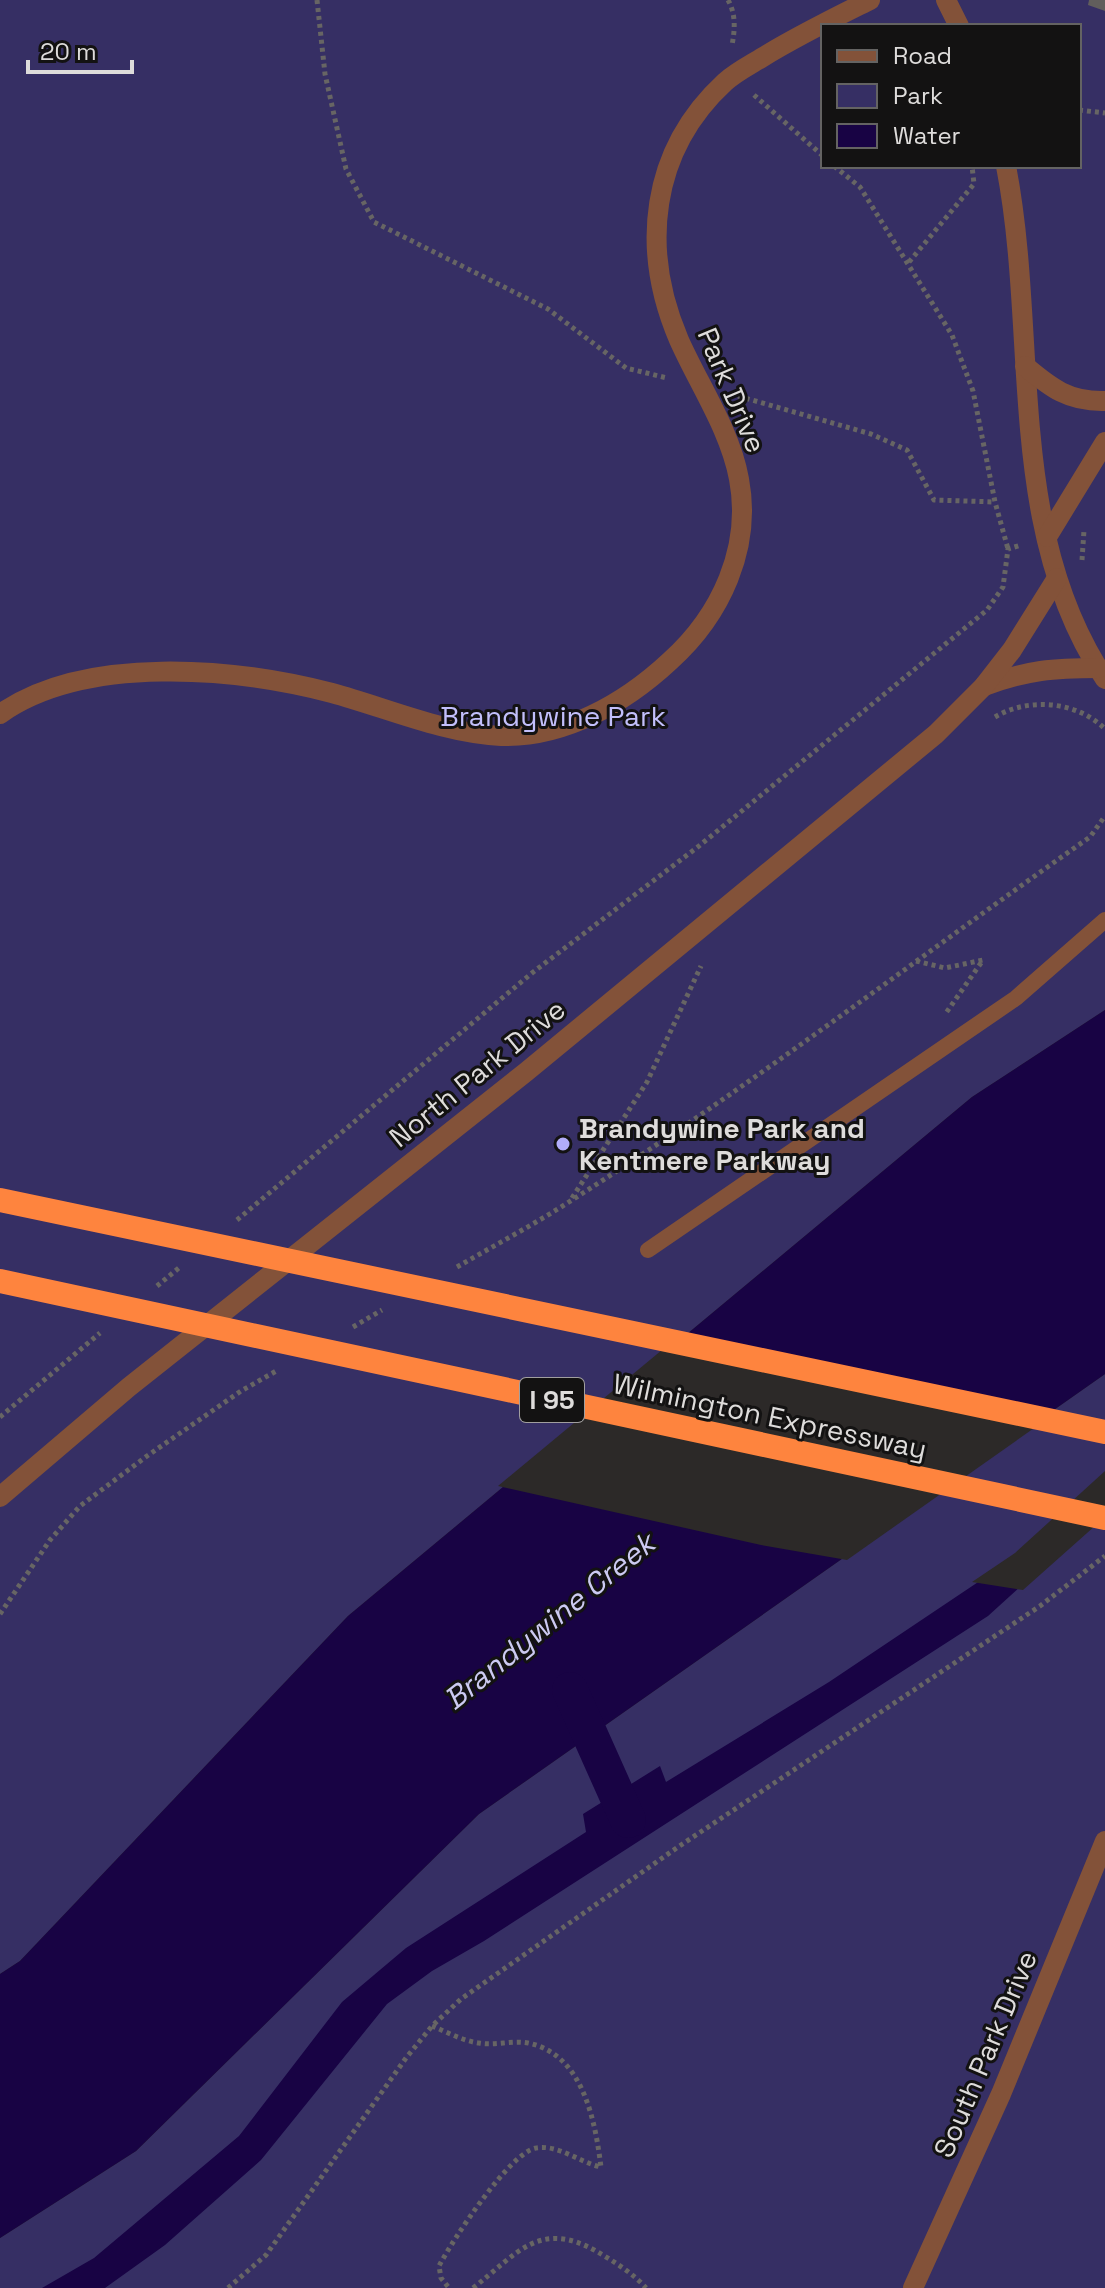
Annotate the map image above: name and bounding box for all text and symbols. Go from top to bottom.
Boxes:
scale bar [28,24,132,74]
legend [821,24,1081,168]
text: 20 m [40,36,97,67]
text: Road [893,40,952,71]
text: Park [893,80,943,111]
text: Water [893,120,961,151]
street label: Park Drive [690,322,774,458]
park label: Brandywine Park [440,698,666,734]
street label: North Park Drive [382,991,572,1155]
place label: Brandywine Park and Kentmere Parkway [579,1110,865,1178]
marker: Brandywine Park and Kentmere Parkway [554,1135,572,1153]
street label: Wilmington Expressway [610,1365,930,1467]
road number: I 95 [520,1378,584,1422]
water label: Brandywine Creek [435,1522,665,1718]
street label: South Park Drive [925,1945,1045,2163]

